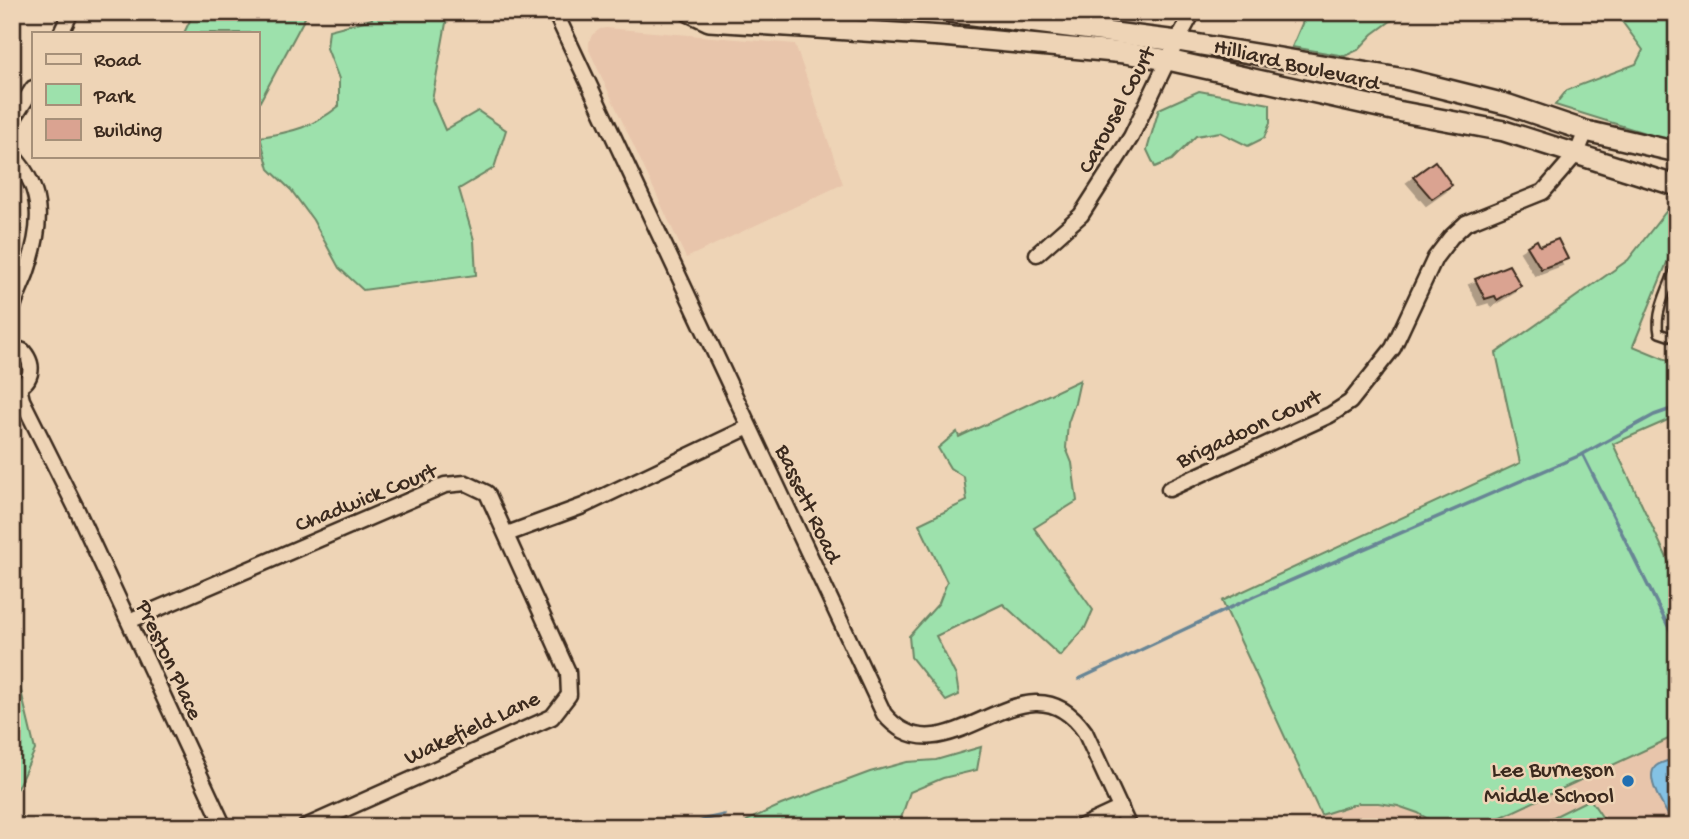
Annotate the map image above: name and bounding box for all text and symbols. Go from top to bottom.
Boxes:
legend [32,32,259,158]
street label: Hilliard Boulevard [1211,34,1383,99]
street label: Carousel Court [1073,41,1164,179]
text: Road [94,50,142,75]
text: Park [93,86,137,111]
text: Building [93,120,163,145]
street label: Brigadoon Court [1172,384,1328,476]
street label: Bassett Road [767,440,847,569]
street label: Chadwick Court [292,458,442,540]
street label: Preston Place [128,595,208,726]
street label: Wakefield Lane [400,686,546,772]
place label: Lee Burneson Middle School [1484,758,1614,811]
marker: Lee Burneson Middle School [1620,773,1636,789]

